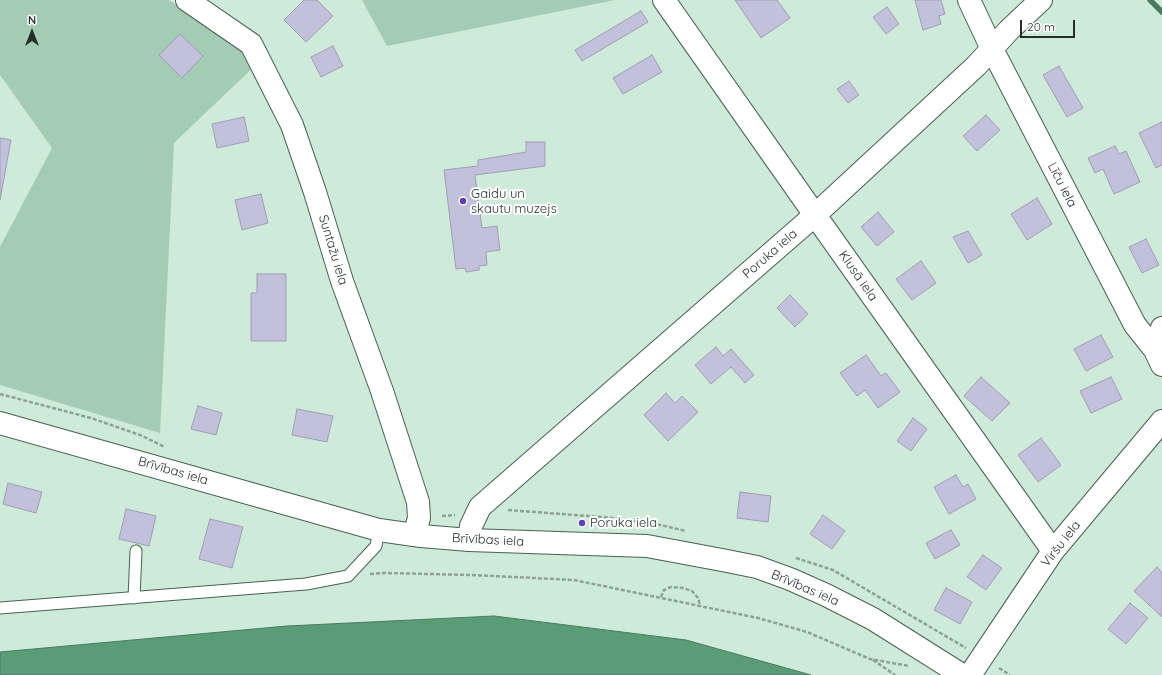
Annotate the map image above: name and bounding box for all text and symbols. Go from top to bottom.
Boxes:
north arrow [12,12,52,52]
scale bar [1022,12,1077,38]
text: N [28,13,36,27]
text: 20 m [1027,19,1055,34]
street label: Līču iela [1044,160,1080,210]
place label: Gaidu un skautu muzejs [471,186,557,217]
marker: Gaidu un skautu muzejs [458,196,468,206]
street label: Suntažu iela [315,213,351,287]
street label: Poruka iela [740,226,800,282]
street label: Klusā iela [835,248,881,304]
street label: Brīvības iela [136,454,210,488]
place label: Poruka iela [590,515,657,531]
marker: Poruka iela [577,518,587,528]
street label: Viršu iela [1038,518,1084,570]
street label: Brīvības iela [451,530,525,550]
street label: Brīvības iela [769,567,841,609]

